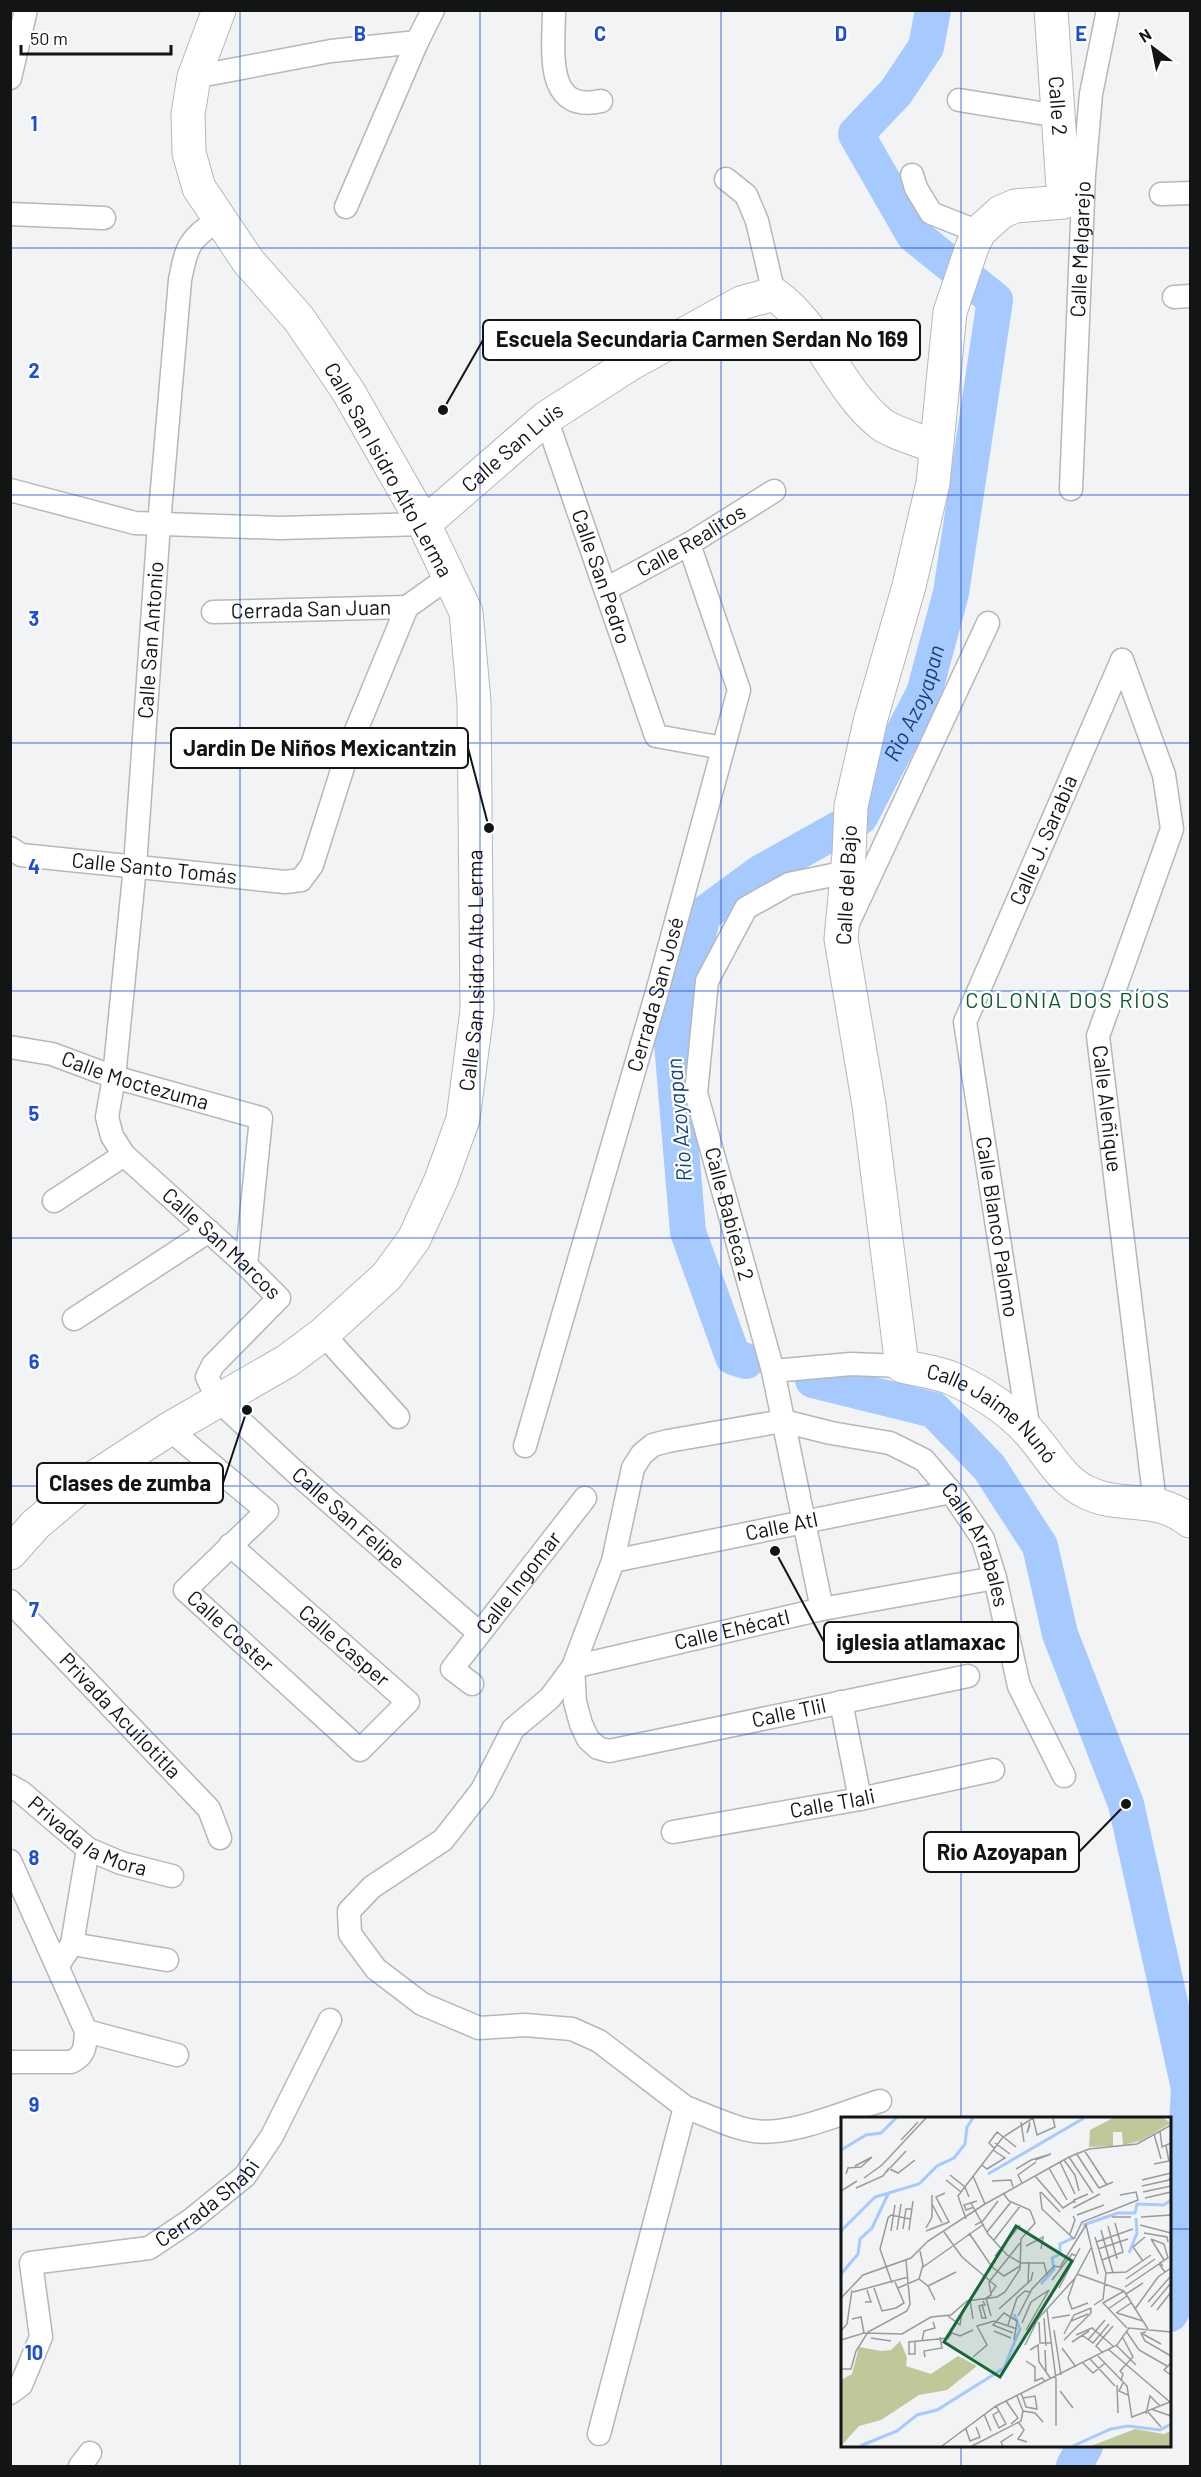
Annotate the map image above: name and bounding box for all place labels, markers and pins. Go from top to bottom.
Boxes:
callout: Escuela Secundaria Carmen Serdan No 169 [483,320,920,360]
callout: Jardin De Niños Mexicantzin [171,728,468,768]
callout: Clases de zumba [37,1463,223,1503]
callout: iglesia atlamaxac [824,1622,1018,1662]
callout: Rio Azoyapan [924,1832,1079,1872]

